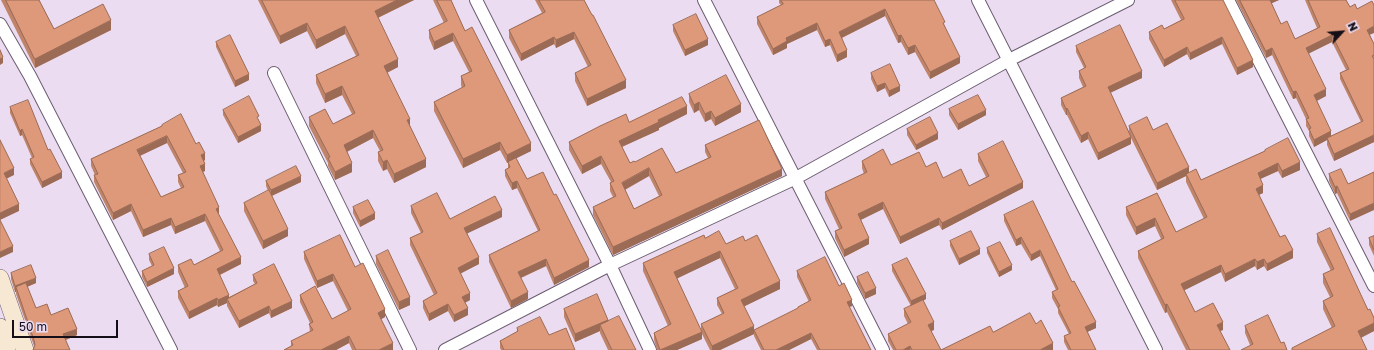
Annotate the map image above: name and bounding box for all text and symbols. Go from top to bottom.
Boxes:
north arrow [1322,12,1362,52]
text: N [1346,20,1361,33]
scale bar [14,312,120,338]
text: 50 m [19,319,47,334]

